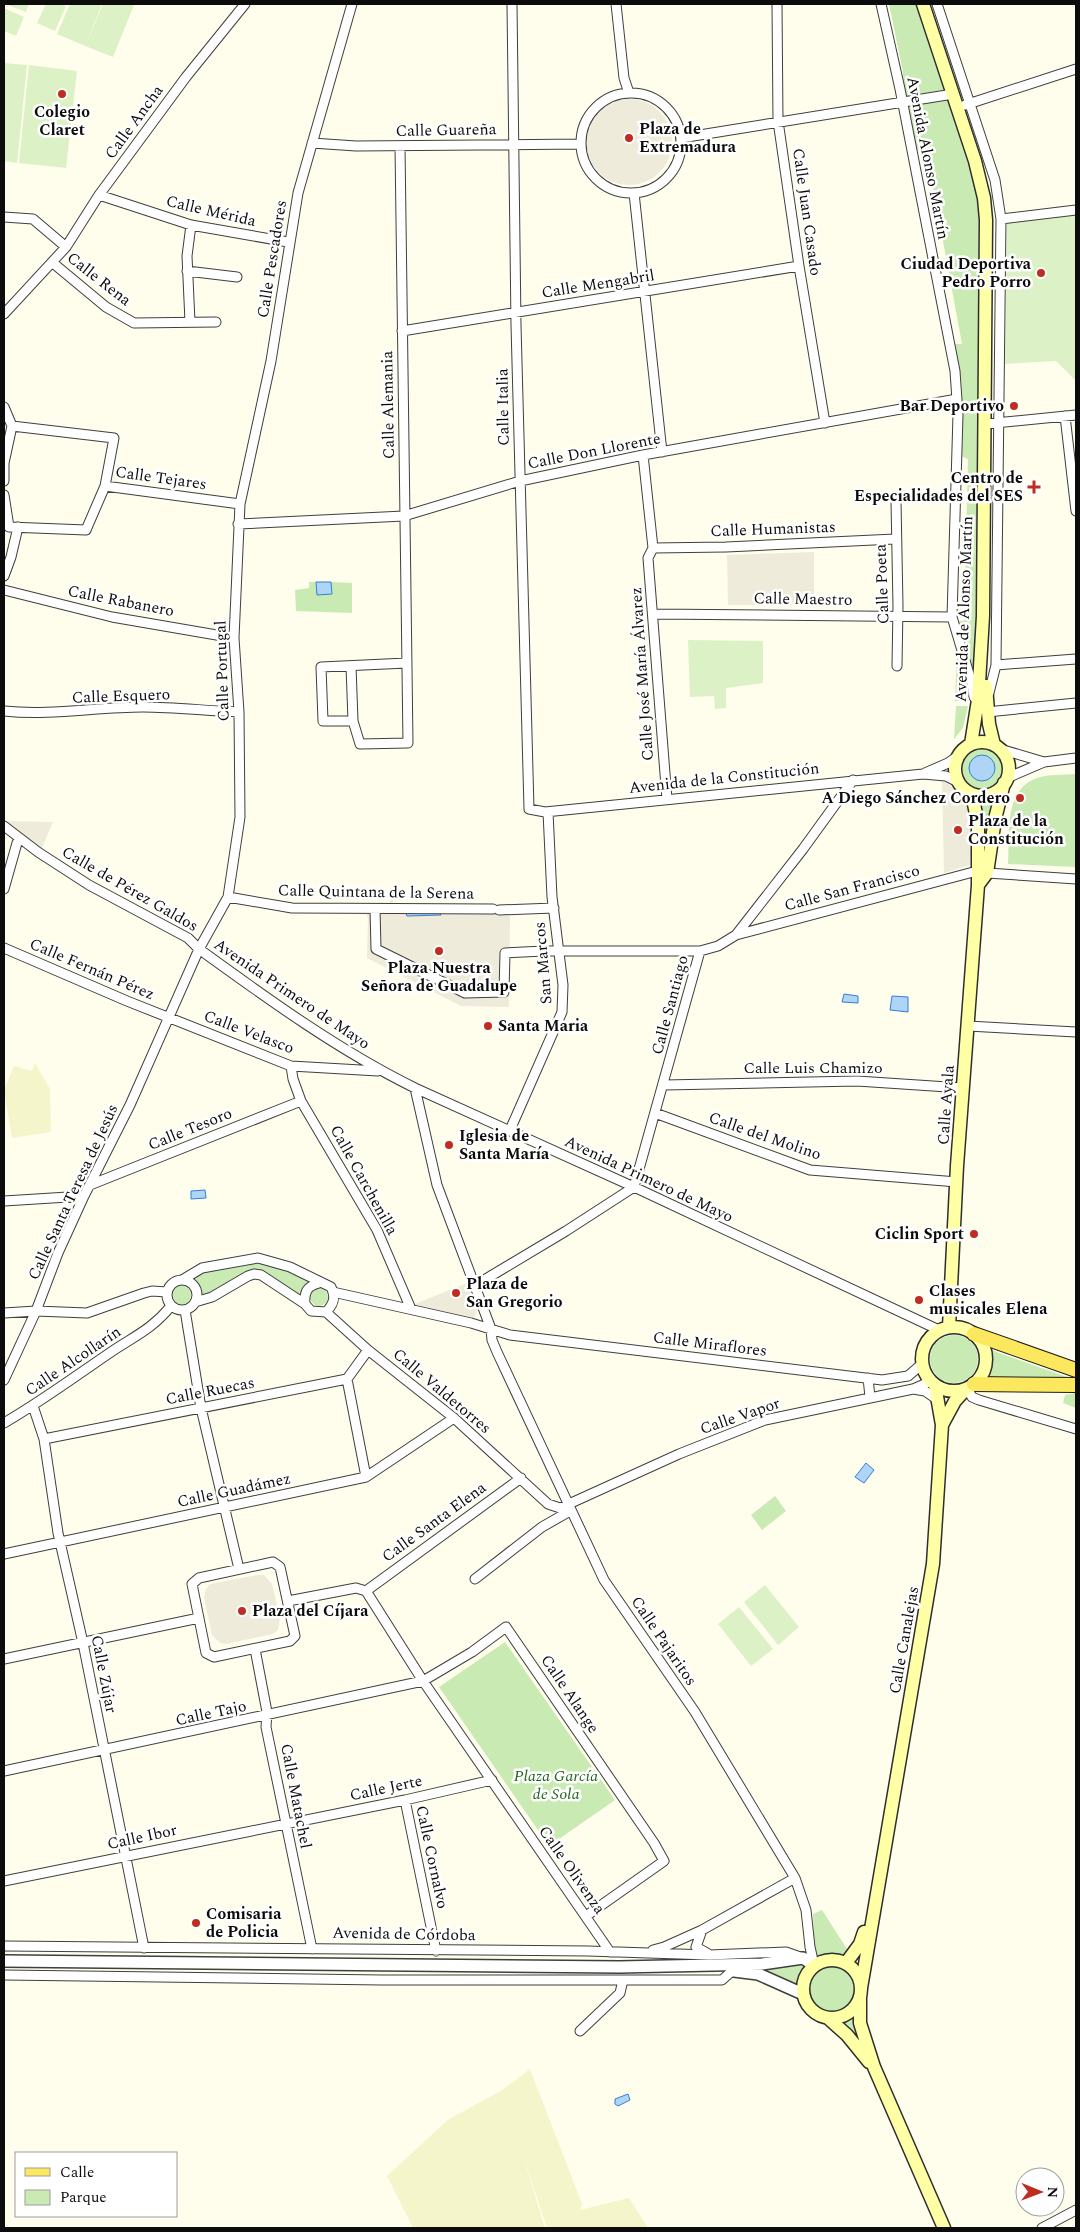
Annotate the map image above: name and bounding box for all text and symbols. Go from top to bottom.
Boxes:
street label: Avenida Alonso Martín [900,75,956,241]
street label: Calle Ancha [99,80,169,164]
marker: Colegio Claret [56,88,68,100]
place label: Colegio Claret [34,100,90,142]
street label: Calle Guareña [395,117,497,143]
place label: Plaza de Extremadura [639,117,737,159]
marker: Plaza de Extremadura [623,132,635,144]
street label: Calle Juan Casado [786,147,828,277]
street label: Calle Mérida [164,189,259,233]
street label: Calle Pescadores [251,198,293,320]
street label: Calle Rena [62,246,136,312]
place label: Ciudad Deportiva Pedro Porro [900,252,1032,294]
street label: Calle Mengabril [540,263,656,305]
marker: Ciudad Deportiva Pedro Porro [1035,267,1047,279]
street label: Calle Alemania [375,350,401,459]
street label: Calle Italia [490,368,516,446]
place label: Bar Deportivo [899,394,1004,418]
marker: Bar Deportivo [1008,400,1020,412]
street label: Calle Don Llorente [525,426,663,476]
street label: Calle Tejares [114,460,208,496]
place label: Centro de Especialidades del SES [854,466,1023,508]
marker: Centro de Especialidades del SES [1027,480,1041,494]
street label: Calle Humanistas [710,515,836,543]
street label: Avenida de Alonso Martín [949,516,979,702]
street label: Calle Poeta [869,543,895,625]
street label: Calle Rabanero [66,579,176,623]
street label: Calle José María Álvarez [624,586,660,762]
street label: Calle Maestro [753,586,853,612]
street label: Calle Portugal [208,620,236,722]
street label: Calle Esquero [71,682,171,710]
street label: Avenida de la Constitución [628,756,820,800]
place label: A Diego Sánchez Cordero [822,786,1010,810]
marker: A Diego Sánchez Cordero [1014,792,1026,804]
place label: Plaza de la Constitución [968,809,1064,851]
marker: Plaza de la Constitución [952,824,964,836]
street label: Calle de Pérez Galdos [57,840,203,938]
street label: Calle San Francisco [782,858,922,918]
street label: Calle Quintana de la Serena [278,878,474,906]
street label: San Marcos [527,921,559,1005]
street label: Calle Fernán Pérez [26,932,158,1006]
street label: Avenida Primero de Mayo [209,933,375,1055]
marker: Plaza Nuestra Señora de Guadalupe [433,945,445,957]
street label: Calle Santiago [645,953,695,1057]
place label: Plaza Nuestra Señora de Guadalupe [361,956,517,998]
street label: Calle Velasco [200,1004,298,1060]
place label: Santa Maria [498,1014,589,1038]
marker: Santa Maria [482,1020,494,1032]
street label: Calle Luis Chamizo [743,1056,883,1080]
street label: Calle Ayala [931,1064,961,1146]
street label: Calle Santa Teresa de Jesús [22,1100,124,1284]
street label: Calle Tesoro [144,1101,236,1157]
street label: Calle del Molino [706,1106,824,1166]
street label: Calle Carchenilla [324,1121,404,1240]
place label: Iglesia de Santa María [459,1124,550,1166]
street label: Avenida Primero de Mayo [561,1129,737,1229]
marker: Iglesia de Santa María [443,1139,455,1151]
place label: Ciclin Sport [875,1222,964,1246]
marker: Ciclin Sport [968,1228,980,1240]
place label: Plaza de San Gregorio [466,1272,563,1314]
place label: Clases musicales Elena [929,1279,1048,1321]
marker: Plaza de San Gregorio [450,1287,462,1299]
marker: Clases musicales Elena [913,1294,925,1306]
street label: Calle Alcollarín [20,1320,126,1402]
street label: Calle Miraflores [652,1325,768,1363]
street label: Calle Valdetorres [387,1342,497,1440]
street label: Calle Ruecas [163,1371,257,1411]
street label: Calle Vapor [697,1391,783,1441]
street label: Calle Guadámez [175,1466,293,1514]
street label: Calle Santa Elena [377,1476,491,1568]
street label: Calle Canalejas [883,1584,925,1696]
street label: Calle Pajaritos [625,1591,703,1691]
place label: Plaza del Cíjara [252,1599,369,1623]
marker: Plaza del Cíjara [236,1605,248,1617]
street label: Calle Zújar [85,1633,123,1715]
street label: Calle Alange [535,1650,605,1738]
street label: Calle Tajo [173,1694,249,1732]
street label: Calle Matachel [274,1741,318,1851]
park label: Plaza García de Sola [514,1764,598,1806]
street label: Calle Jerte [347,1769,425,1807]
street label: Calle Cornalvo [409,1803,455,1911]
street label: Calle Ibor [105,1818,179,1856]
street label: Calle Olivenza [533,1821,612,1919]
place label: Comisaria de Policia [206,1902,282,1944]
marker: Comisaria de Policia [190,1917,202,1929]
street label: Avenida de Córdoba [332,1921,476,1947]
legend [15,2152,178,2217]
text: Calle [60,2161,94,2184]
north arrow [1015,2167,1065,2217]
text: Parque [60,2186,107,2209]
text: N [1042,2186,1063,2198]

